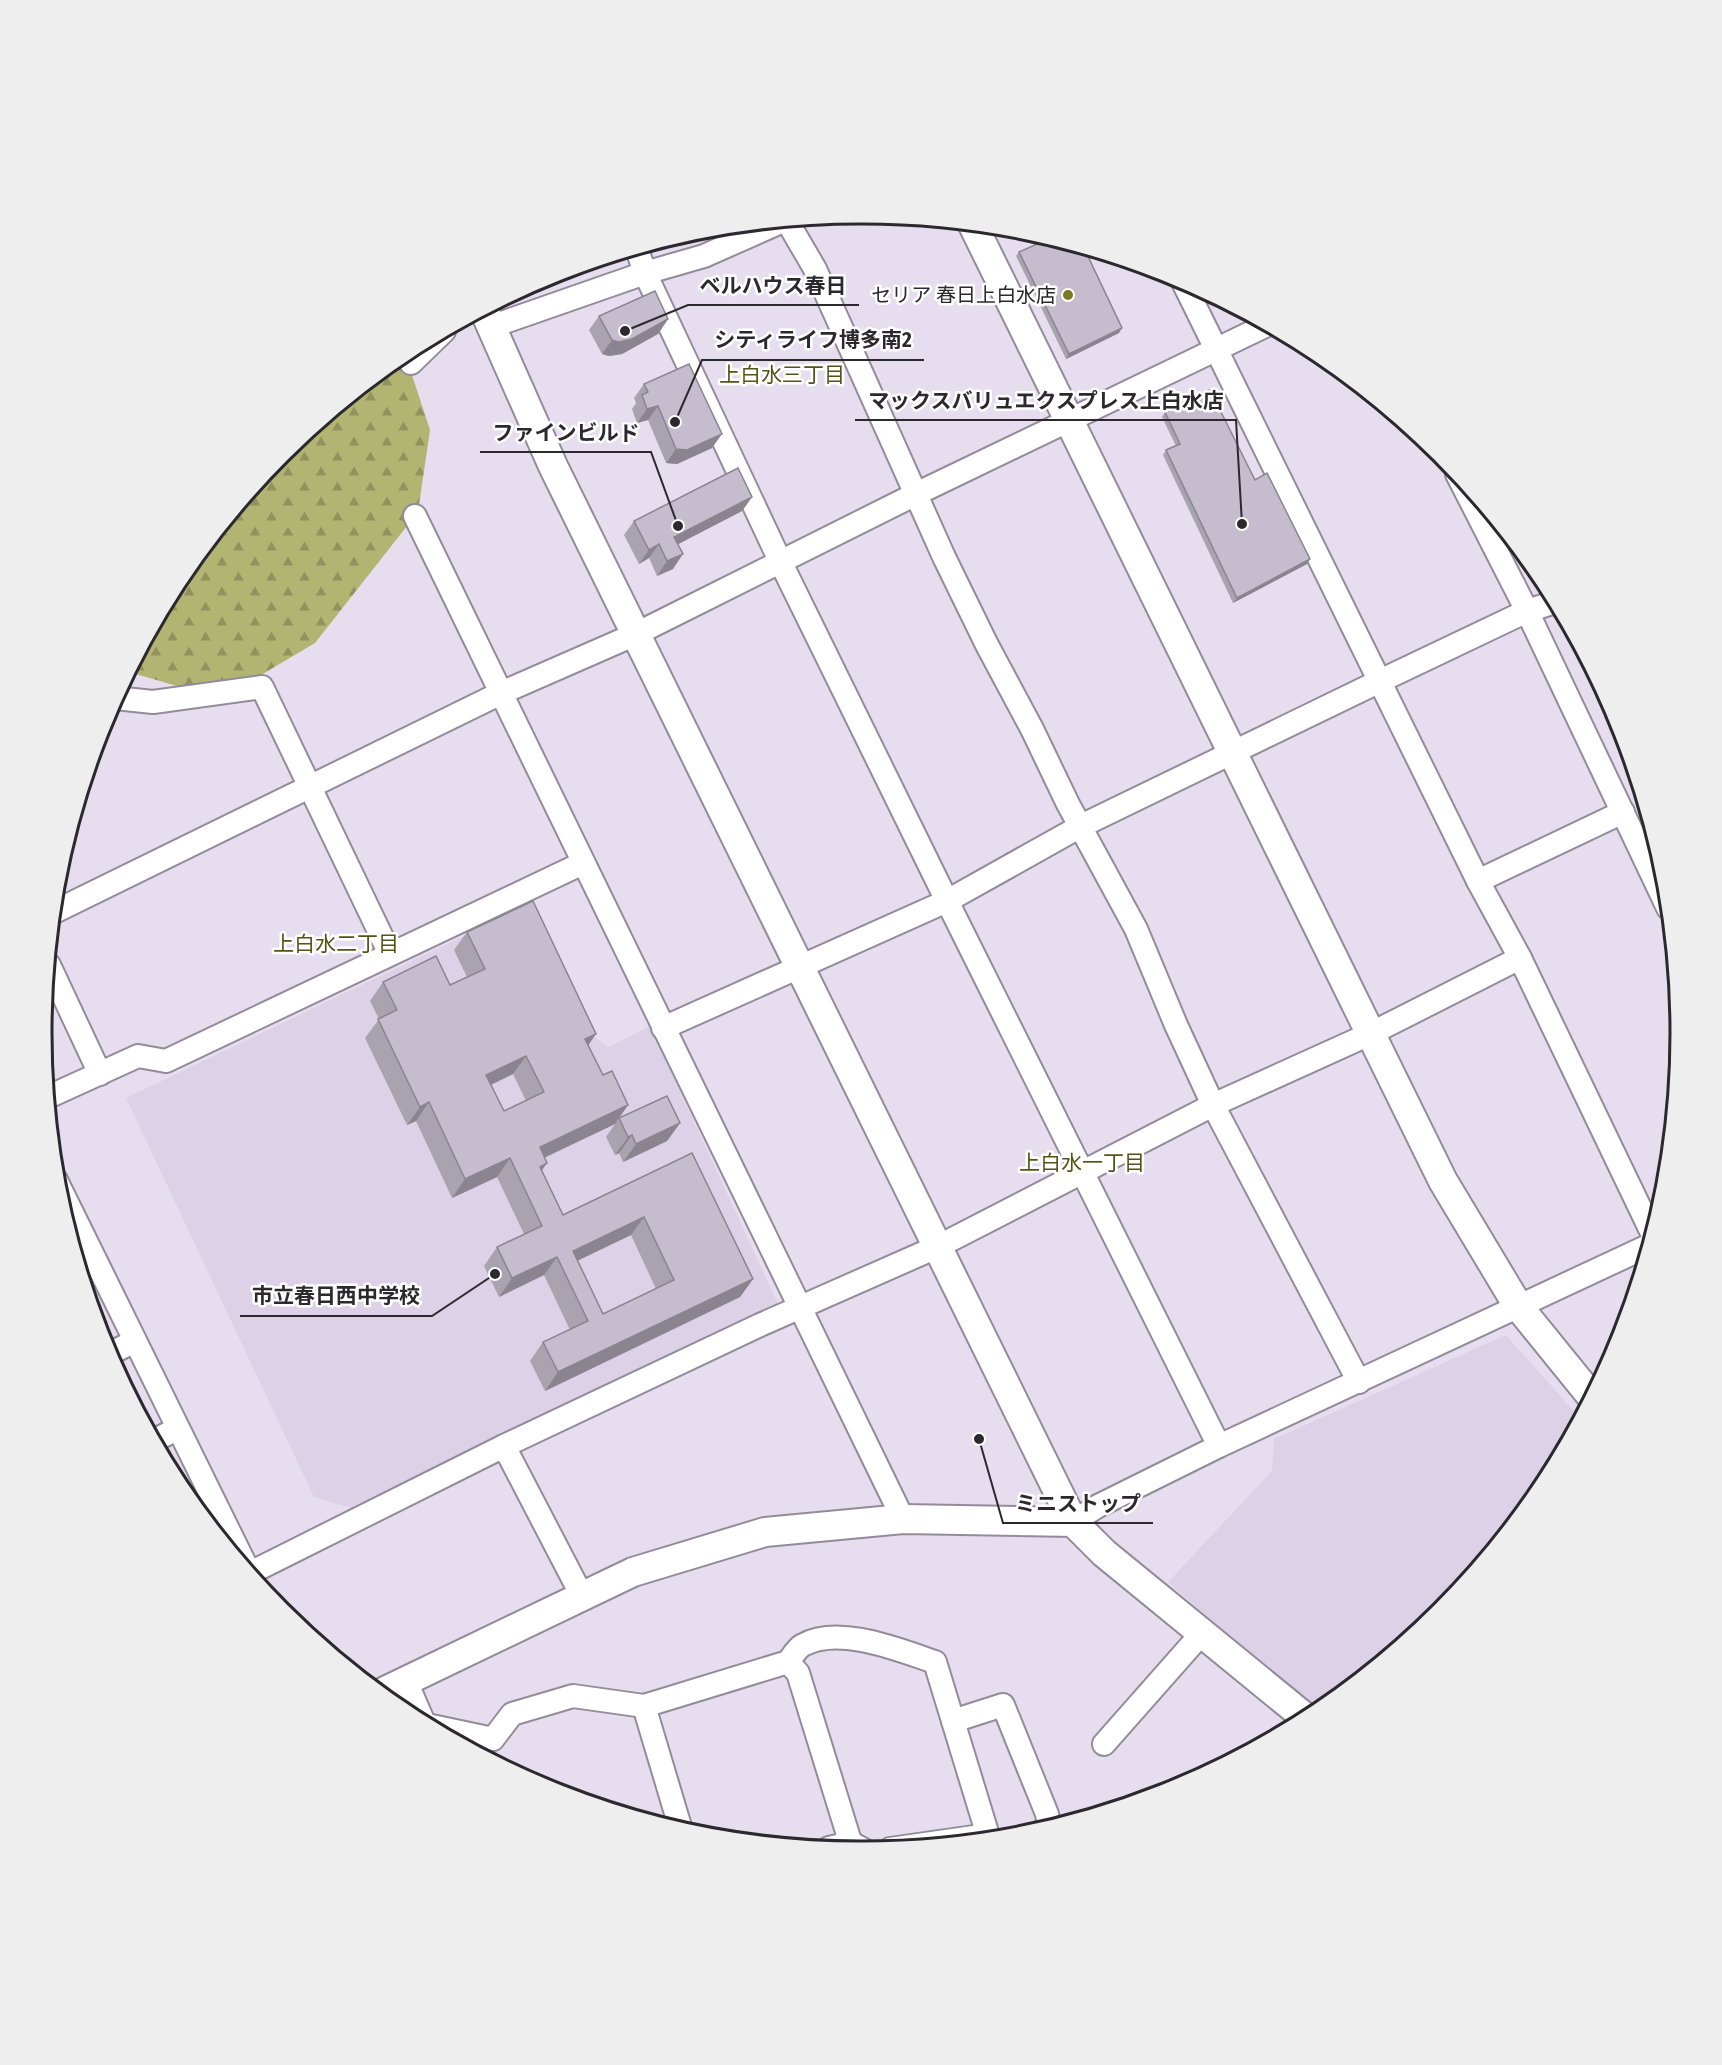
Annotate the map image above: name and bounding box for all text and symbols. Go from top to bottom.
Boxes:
callout: ベルハウス春日 [688,266,859,305]
text: ベルハウス春日 [700,273,847,299]
place label: セリア 春日上白水店 [871,283,1056,307]
marker: セリア 春日上白水店 [1061,288,1075,302]
callout: シティライフ博多南2 [702,321,924,360]
text: シティライフ博多南2 [714,327,912,353]
district label: 上白水三丁目 [719,362,845,388]
callout: マックスバリュエクスプレス上白水店 [855,381,1236,420]
text: マックスバリュエクスプレス上白水店 [868,388,1224,414]
callout: ファインビルド [480,413,651,452]
text: ファインビルド [493,420,640,446]
district label: 上白水二丁目 [273,931,399,957]
district label: 上白水一丁目 [1019,1150,1145,1176]
callout: 市立春日西中学校 [240,1277,432,1316]
text: 市立春日西中学校 [252,1283,420,1309]
callout: ミニストップ [1003,1484,1153,1523]
text: ミニストップ [1015,1491,1141,1517]

